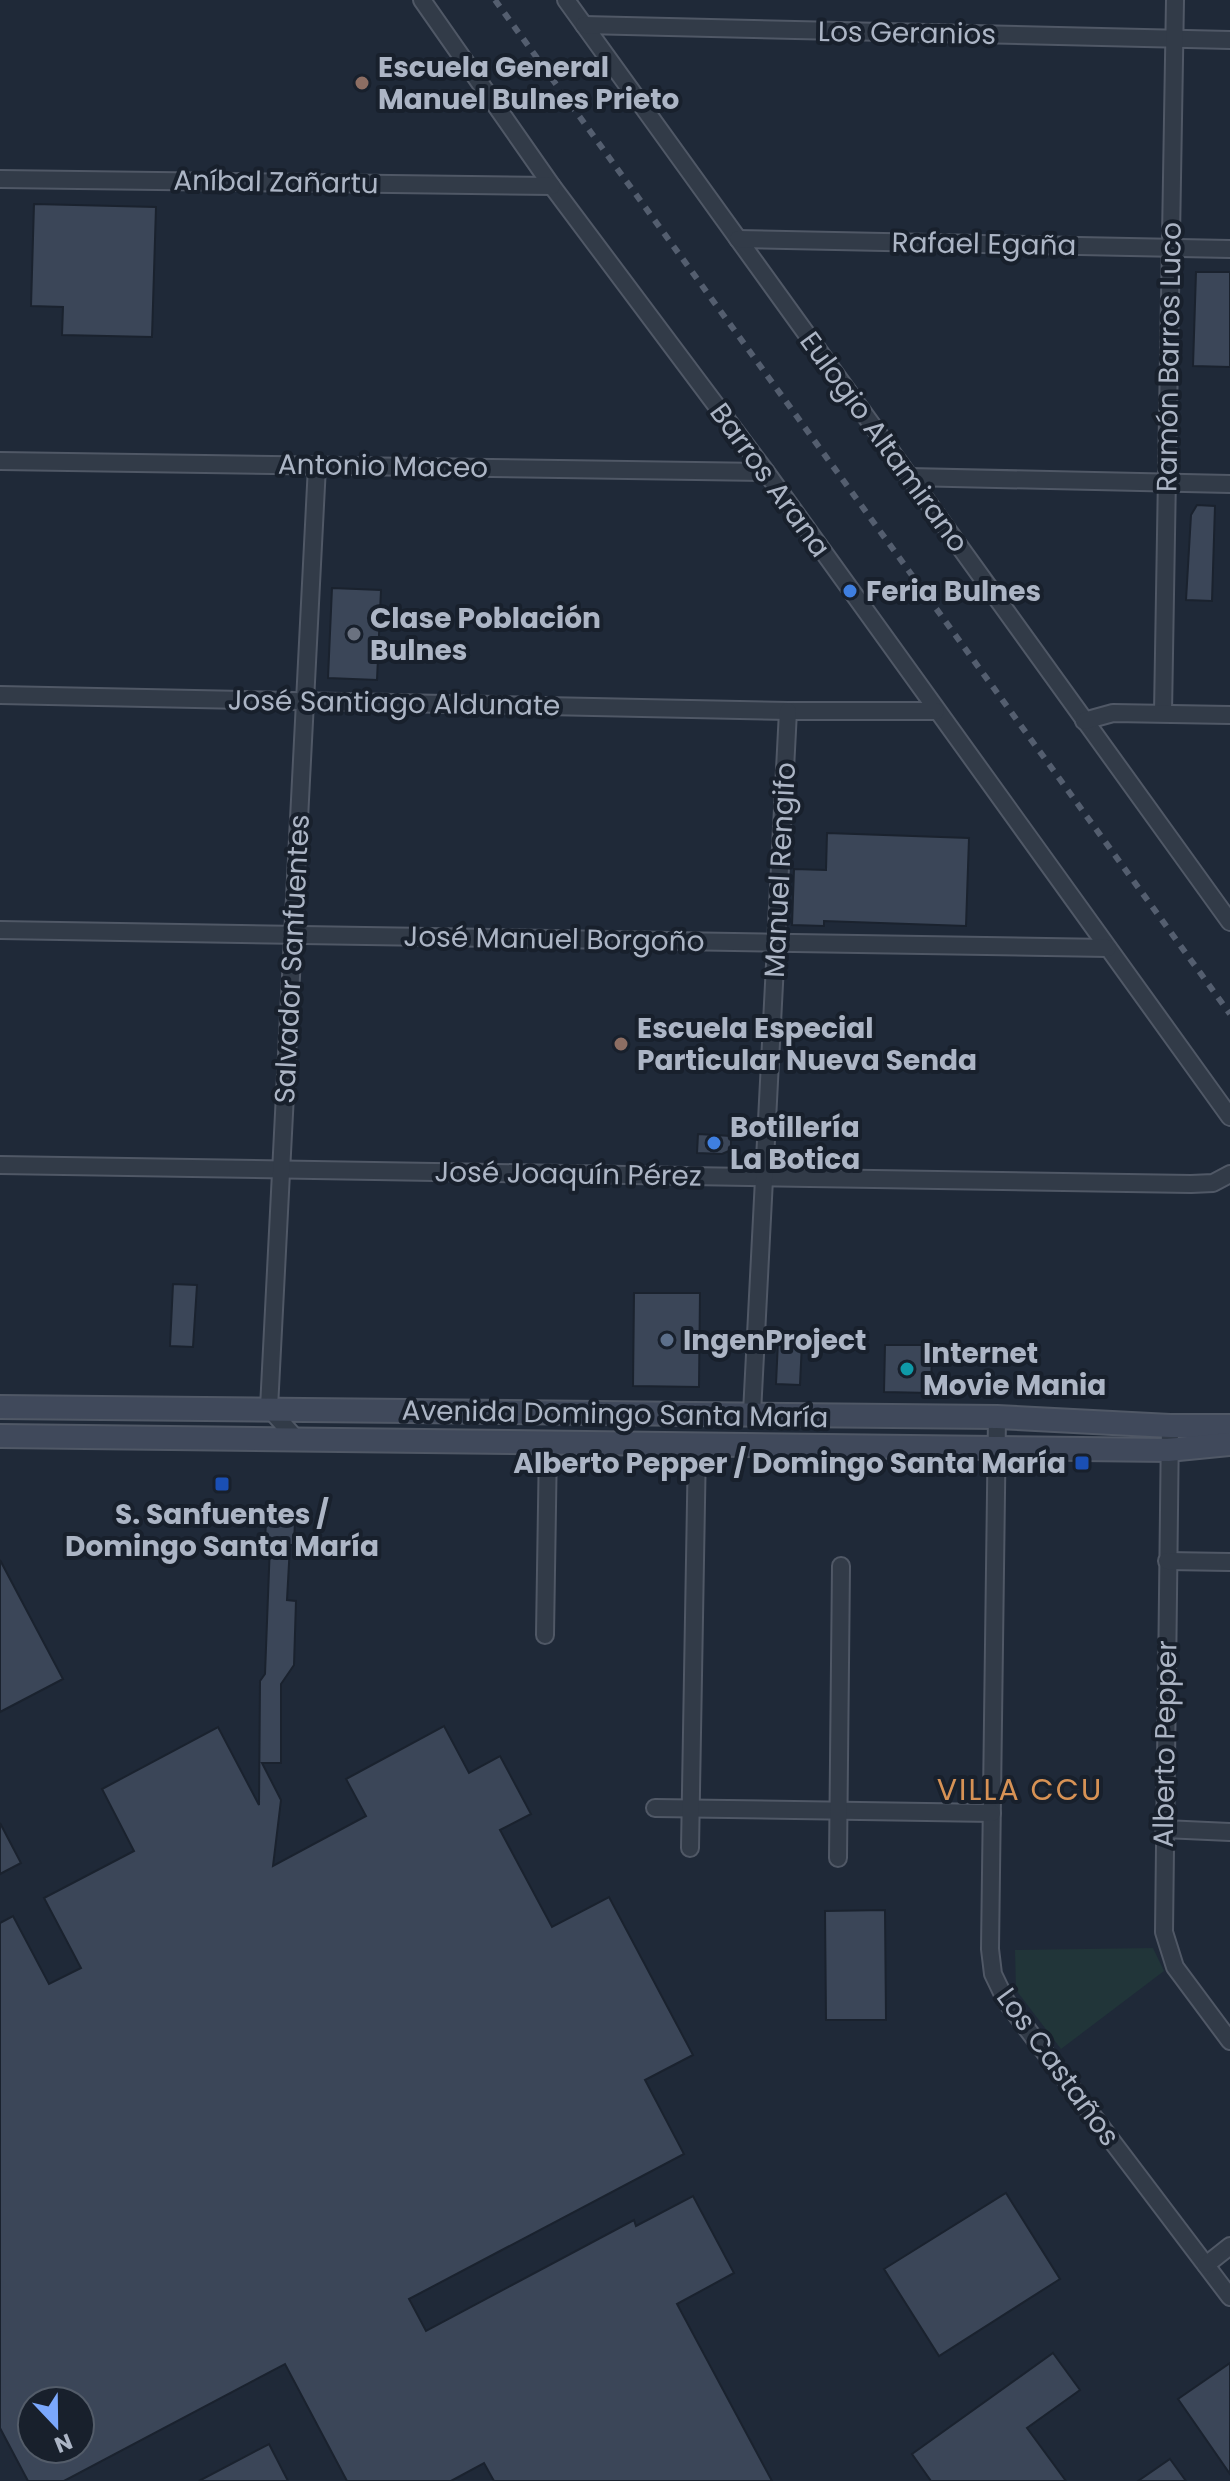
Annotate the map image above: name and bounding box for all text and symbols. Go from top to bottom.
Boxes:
street label: Los Geranios [818,12,996,54]
place label: Escuela General Manuel Bulnes Prieto [378,48,680,119]
marker: Escuela General Manuel Bulnes Prieto [353,74,371,92]
street label: Aníbal Zañartu [173,161,379,203]
street label: Ramón Barros Luco [1147,222,1191,492]
street label: Rafael Egaña [891,223,1077,265]
street label: Eulogio Altamirano [791,324,977,560]
street label: Barros Arana [701,395,839,565]
street label: Antonio Maceo [277,445,489,487]
place label: Feria Bulnes [866,572,1041,611]
marker: Feria Bulnes [841,582,859,600]
place label: Clase Población Bulnes [370,599,601,670]
marker: Clase Población Bulnes [345,625,363,643]
street label: José Santiago Aldunate [227,681,561,725]
street label: Manuel Rengifo [755,761,805,979]
street label: Salvador Sanfuentes [265,813,319,1105]
street label: José Manuel Borgoño [403,917,705,961]
place label: Escuela Especial Particular Nueva Senda [637,1009,977,1080]
marker: Escuela Especial Particular Nueva Senda [612,1035,630,1053]
place label: Botillería La Botica [730,1108,860,1179]
marker: Botillería La Botica [705,1134,723,1152]
street label: José Joaquín Pérez [434,1152,702,1196]
place label: IngenProject [683,1321,866,1360]
marker: IngenProject [658,1331,676,1349]
place label: Internet Movie Mania [923,1334,1106,1405]
marker: Internet Movie Mania [898,1360,916,1378]
street label: Avenida Domingo Santa María [401,1391,829,1437]
place label: Alberto Pepper / Domingo Santa María [513,1444,1066,1483]
marker: Alberto Pepper / Domingo Santa María [1073,1454,1091,1472]
marker: S. Sanfuentes / Domingo Santa María [213,1475,231,1493]
place label: S. Sanfuentes / Domingo Santa María [65,1495,379,1566]
street label: Alberto Pepper [1144,1640,1186,1848]
district label: VILLA CCU [937,1768,1103,1811]
street label: Los Castaños [987,1980,1129,2154]
north arrow [16,2385,96,2465]
text: N [50,2426,77,2461]

